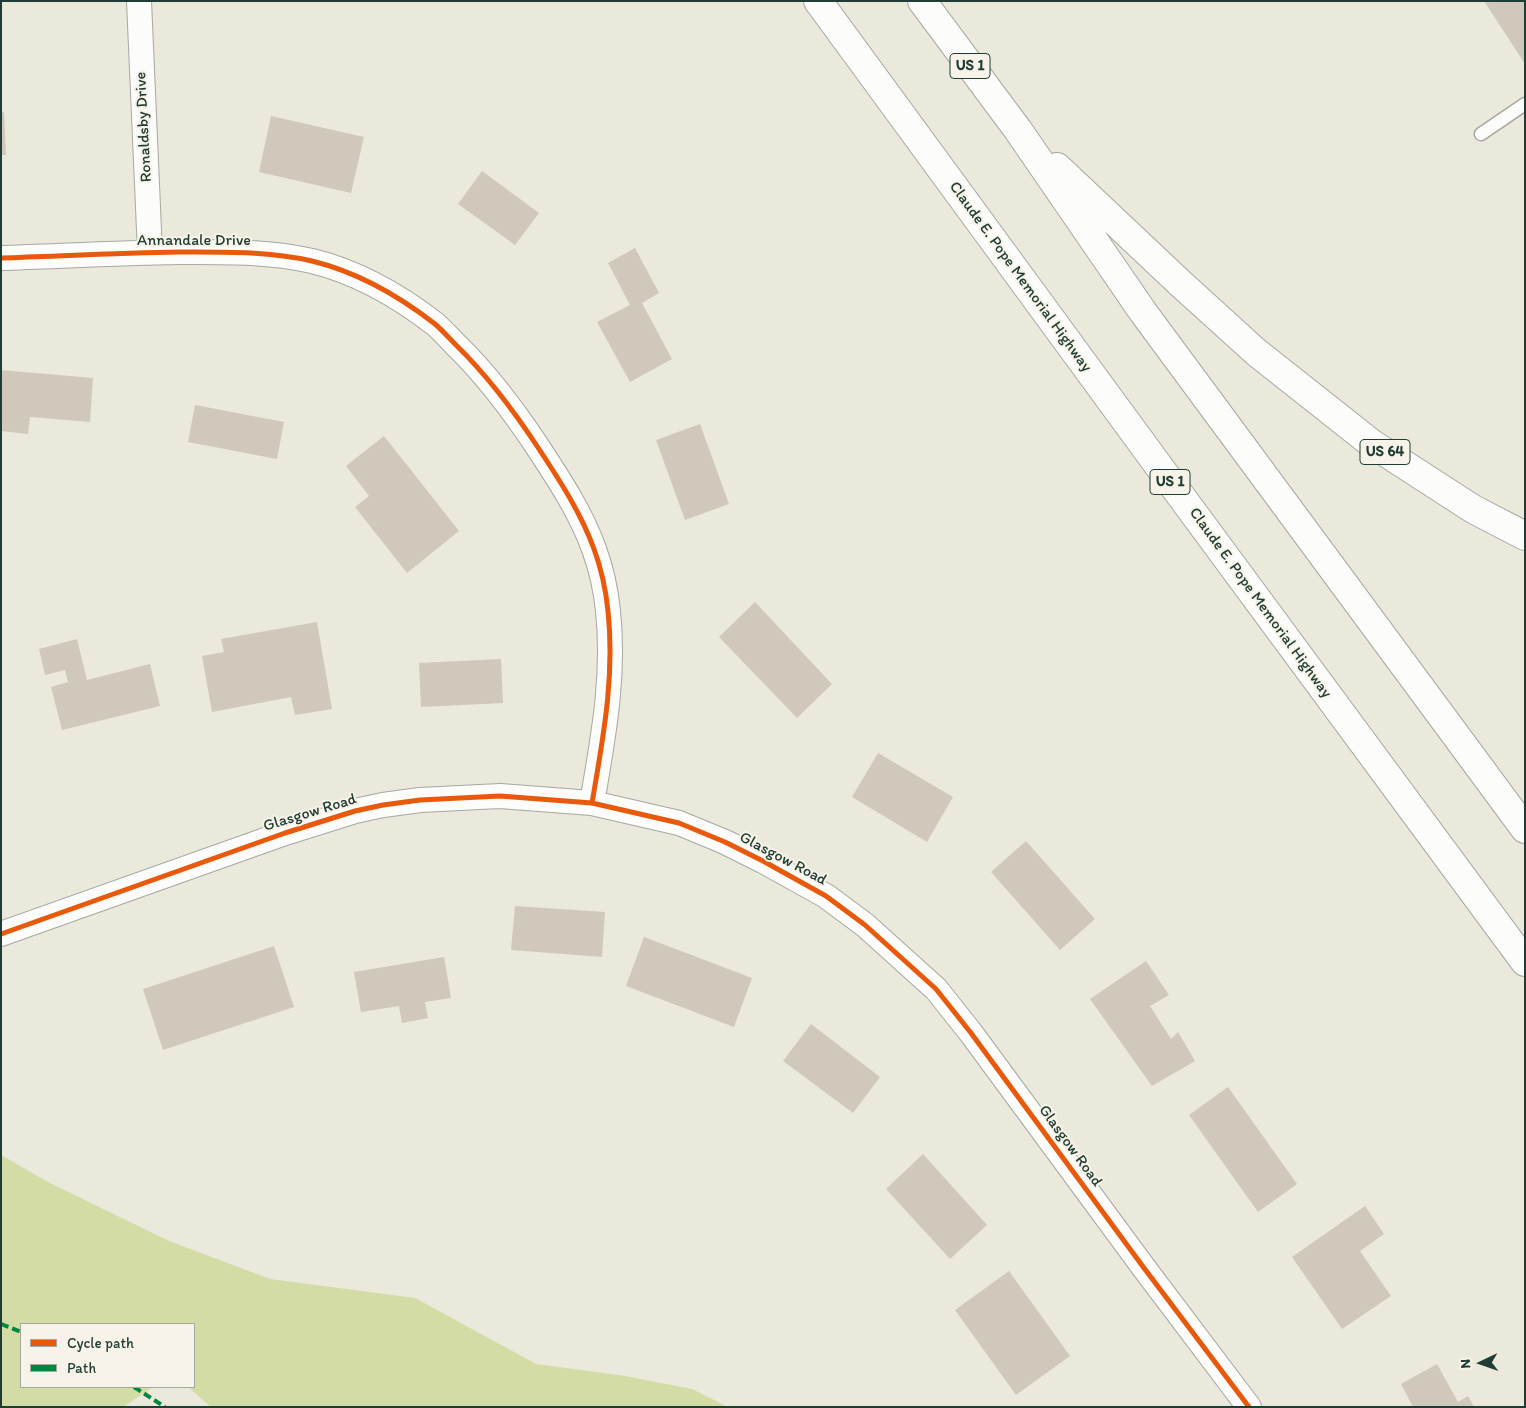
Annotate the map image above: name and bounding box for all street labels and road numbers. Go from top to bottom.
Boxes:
road number: US 1 [950,54,990,78]
street label: Ronaldsby Drive [132,71,156,183]
street label: Claude E. Pope Memorial Highway [944,178,1096,376]
street label: Annandale Drive [137,231,251,251]
road number: US 64 [1360,440,1410,464]
road number: US 1 [1150,470,1190,494]
street label: Claude E. Pope Memorial Highway [1184,504,1336,702]
street label: Glasgow Road [261,790,359,836]
street label: Glasgow Road [736,828,830,890]
street label: Glasgow Road [1034,1101,1106,1191]

